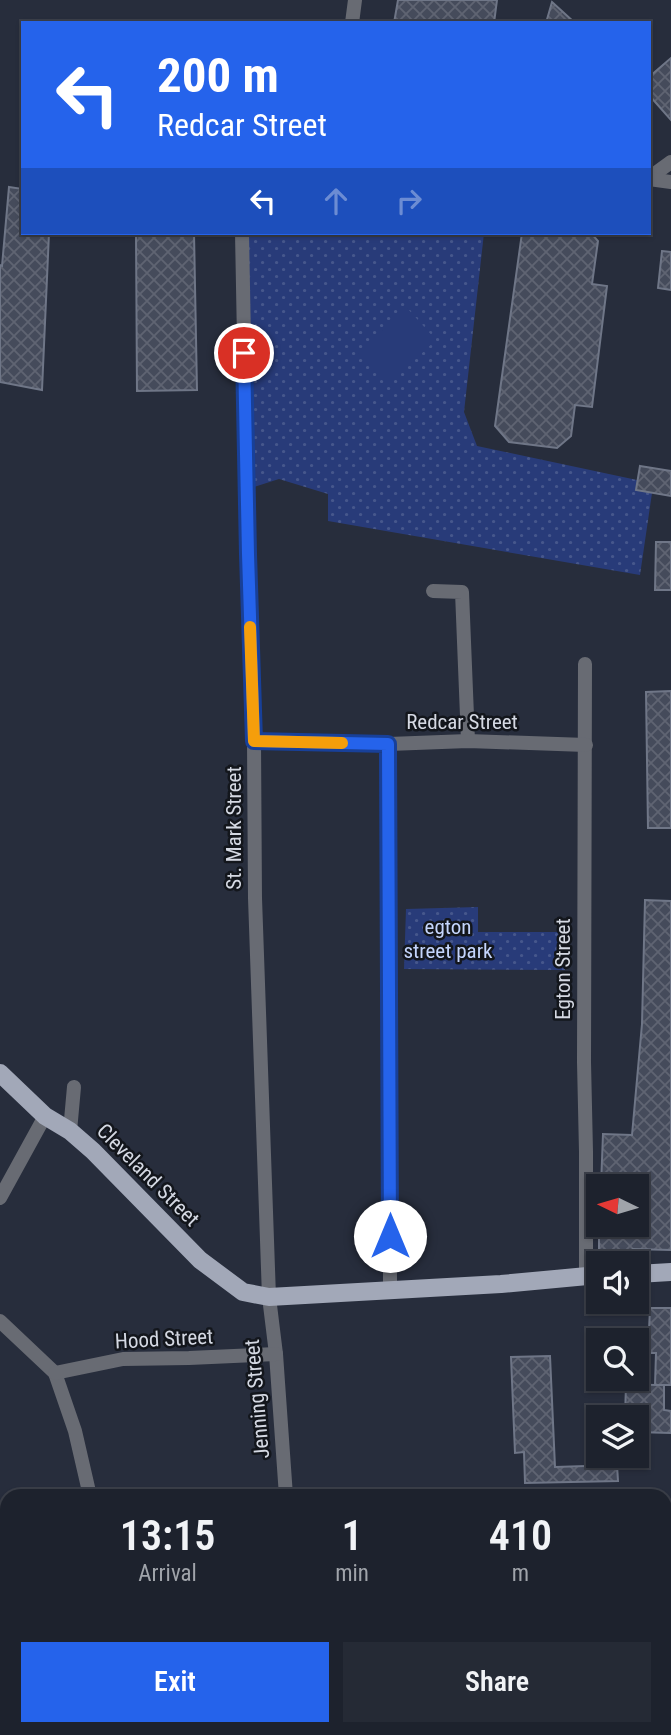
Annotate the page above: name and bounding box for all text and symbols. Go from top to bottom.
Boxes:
text: 200 m [157,47,279,104]
icon: left [42,49,133,140]
text: Redcar Street [157,106,327,144]
icon: left [244,182,282,220]
icon: ahead [317,182,355,220]
icon: right [390,182,428,220]
pin [214,323,274,383]
icon: arrive [225,334,263,372]
street label: Redcar Street [406,710,518,734]
street label: St. Mark Street [222,766,246,890]
park label: egton street park [404,915,493,963]
street label: Egton Street [551,918,575,1020]
street label: Cleveland Street [92,1119,204,1231]
north arrow [586,1174,649,1237]
map controls [586,1174,649,1468]
position arrow [353,1199,427,1273]
button: sound [586,1251,649,1314]
street label: Hood Street [114,1324,214,1354]
button: search [586,1328,649,1391]
street label: Jenning Street [240,1338,274,1460]
button: layers [586,1405,649,1468]
text: 13:15 [120,1511,215,1560]
text: 1 [342,1511,363,1560]
text: 410 [489,1511,552,1560]
text: Arrival [138,1560,197,1587]
text: min [335,1560,369,1587]
text: m [512,1560,529,1587]
button: Exit [21,1642,329,1722]
button: Share [343,1642,651,1722]

